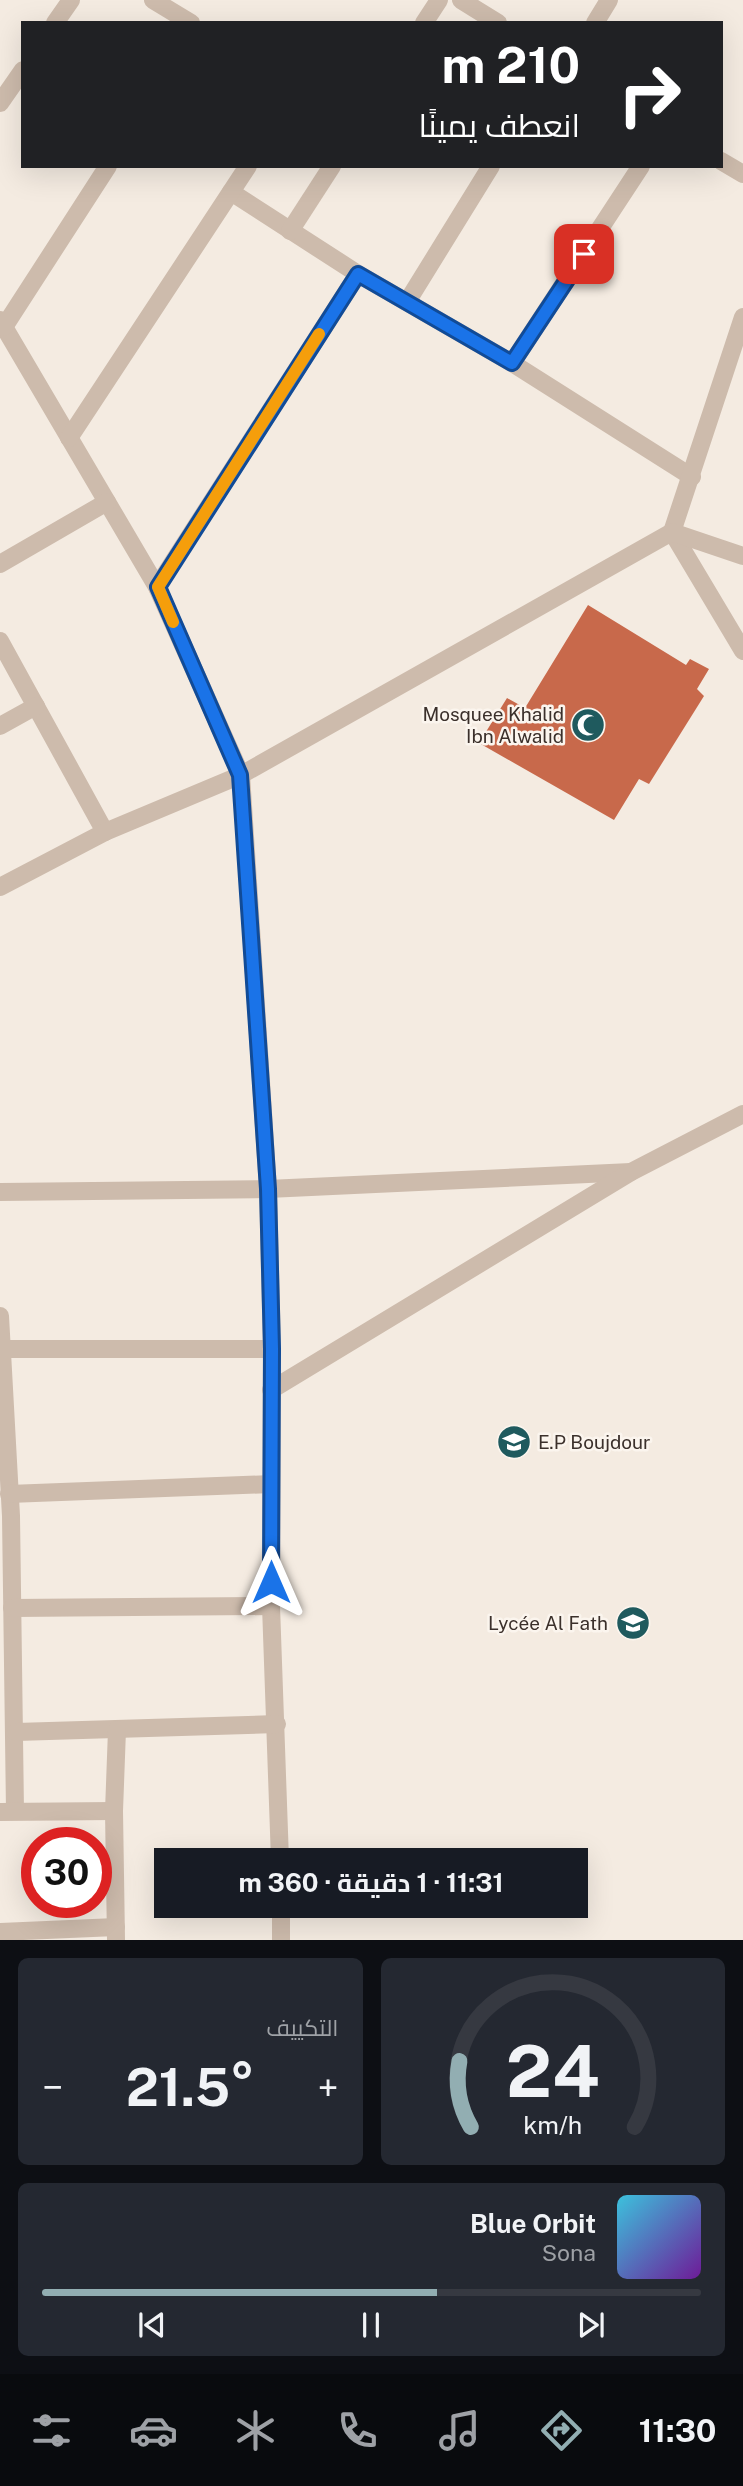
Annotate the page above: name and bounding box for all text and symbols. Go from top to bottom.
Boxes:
text: 210 m [441,36,580,94]
icon: right [604,49,695,140]
text: انعطف يمينًا [419,107,580,144]
pin [554,224,614,284]
icon: arrive [565,235,603,273]
place label: Mosquee Khalid Ibn Alwalid [423,703,564,747]
mosque icon: Mosquee Khalid Ibn Alwalid [569,706,607,744]
school or university icon: E.P Boujdour [495,1423,533,1461]
place label: E.P Boujdour [538,1431,651,1453]
position arrow [234,1545,308,1619]
school or university icon: Lycée Al Fath [614,1604,652,1642]
place label: Lycée Al Fath [488,1612,608,1634]
speed limit sign: 30 [21,1827,112,1918]
text: 11:31 · 1 دقيقة · 360 m [238,1867,504,1898]
text: التكييف [266,2014,339,2041]
text: 24 [506,2029,600,2114]
text: 21.5° [126,2057,255,2118]
text: − [42,2065,63,2110]
text: + [317,2065,338,2110]
text: km/h [523,2110,582,2140]
text: Blue Orbit [470,2208,596,2239]
text: Sona [542,2239,596,2266]
icon: previous [133,2306,171,2344]
icon: pause [352,2306,390,2344]
icon: next [572,2306,610,2344]
icon: filters [27,2406,76,2455]
icon: car [129,2406,178,2455]
icon: climate [231,2406,280,2455]
icon: phone [333,2406,382,2455]
icon: music [435,2406,484,2455]
icon: directions [537,2406,586,2455]
text: 11:30 [639,2412,717,2449]

